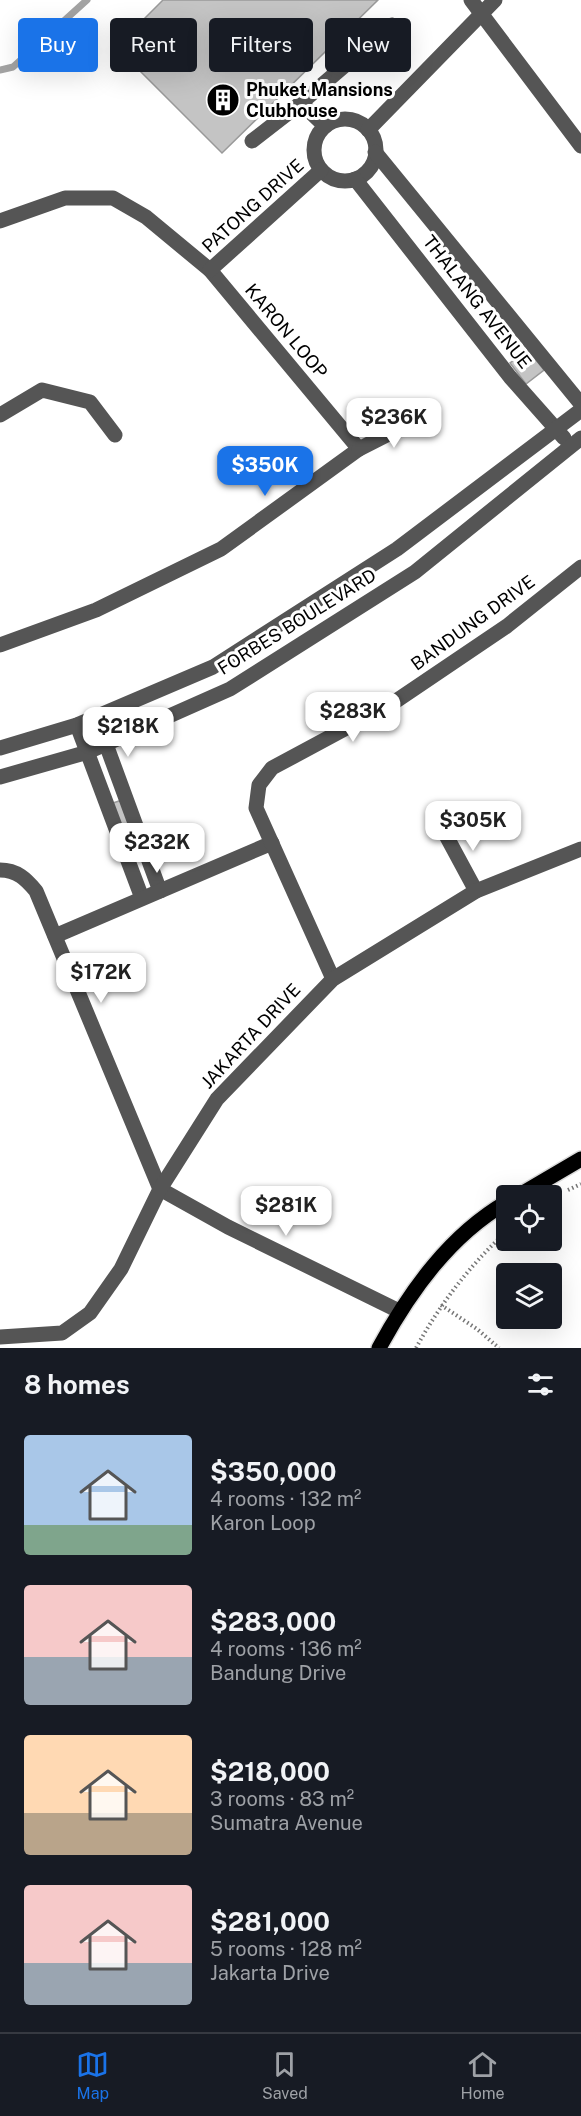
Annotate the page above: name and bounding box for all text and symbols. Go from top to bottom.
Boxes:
chip: Buy [18,18,98,72]
chip: Rent [110,18,197,72]
chip: Filters [209,18,313,72]
chip: New [325,18,411,72]
place label: Phuket Mansions Clubhouse [246,79,393,121]
building icon: Phuket Mansions Clubhouse [205,82,241,118]
street label: PATONG DRIVE [198,154,308,257]
street label: THALANG AVENUE [419,231,536,372]
street label: KARON LOOP [241,279,332,382]
pin: $236K [352,398,436,449]
text: $236K [360,405,428,429]
pin: $350K [223,446,307,497]
text: $350K [231,453,299,477]
street label: FORBES BOULEVARD [214,564,380,679]
street label: BANDUNG DRIVE [407,571,539,674]
pin: $283K [311,692,395,743]
text: $283K [319,699,387,723]
pin: $218K [86,707,170,758]
text: $218K [97,714,159,738]
pin: $305K [431,801,515,852]
text: $305K [439,808,507,832]
pin: $232K [115,823,199,874]
text: $232K [124,830,190,854]
pin: $172K [59,953,143,1004]
text: $172K [70,960,132,984]
street label: JAKARTA DRIVE [197,979,305,1092]
map controls [496,1185,562,1329]
button: locate [496,1185,562,1251]
pin: $281K [244,1186,328,1237]
text: $281K [255,1193,317,1217]
button: layers [496,1263,562,1329]
icon: filters [524,1368,557,1401]
text: 8 homes [24,1369,130,1400]
text: $350,000 [210,1456,337,1487]
icon: home [72,1459,144,1531]
text: 4 rooms · 132 m² [210,1487,361,1511]
text: Karon Loop [210,1511,316,1535]
text: $283,000 [210,1606,336,1637]
icon: home [72,1609,144,1681]
text: 4 rooms · 136 m² [210,1637,362,1661]
text: Bandung Drive [210,1661,346,1685]
text: $218,000 [210,1756,330,1787]
icon: home [72,1759,144,1831]
text: 3 rooms · 83 m² [210,1787,354,1811]
text: Sumatra Avenue [210,1811,363,1835]
text: $281,000 [210,1906,330,1937]
icon: home [72,1909,144,1981]
text: 5 rooms · 128 m² [210,1937,362,1961]
text: Jakarta Drive [210,1961,330,1985]
tab: Map [76,2048,109,2103]
tab: Saved [262,2048,308,2103]
tab: Home [461,2048,505,2103]

